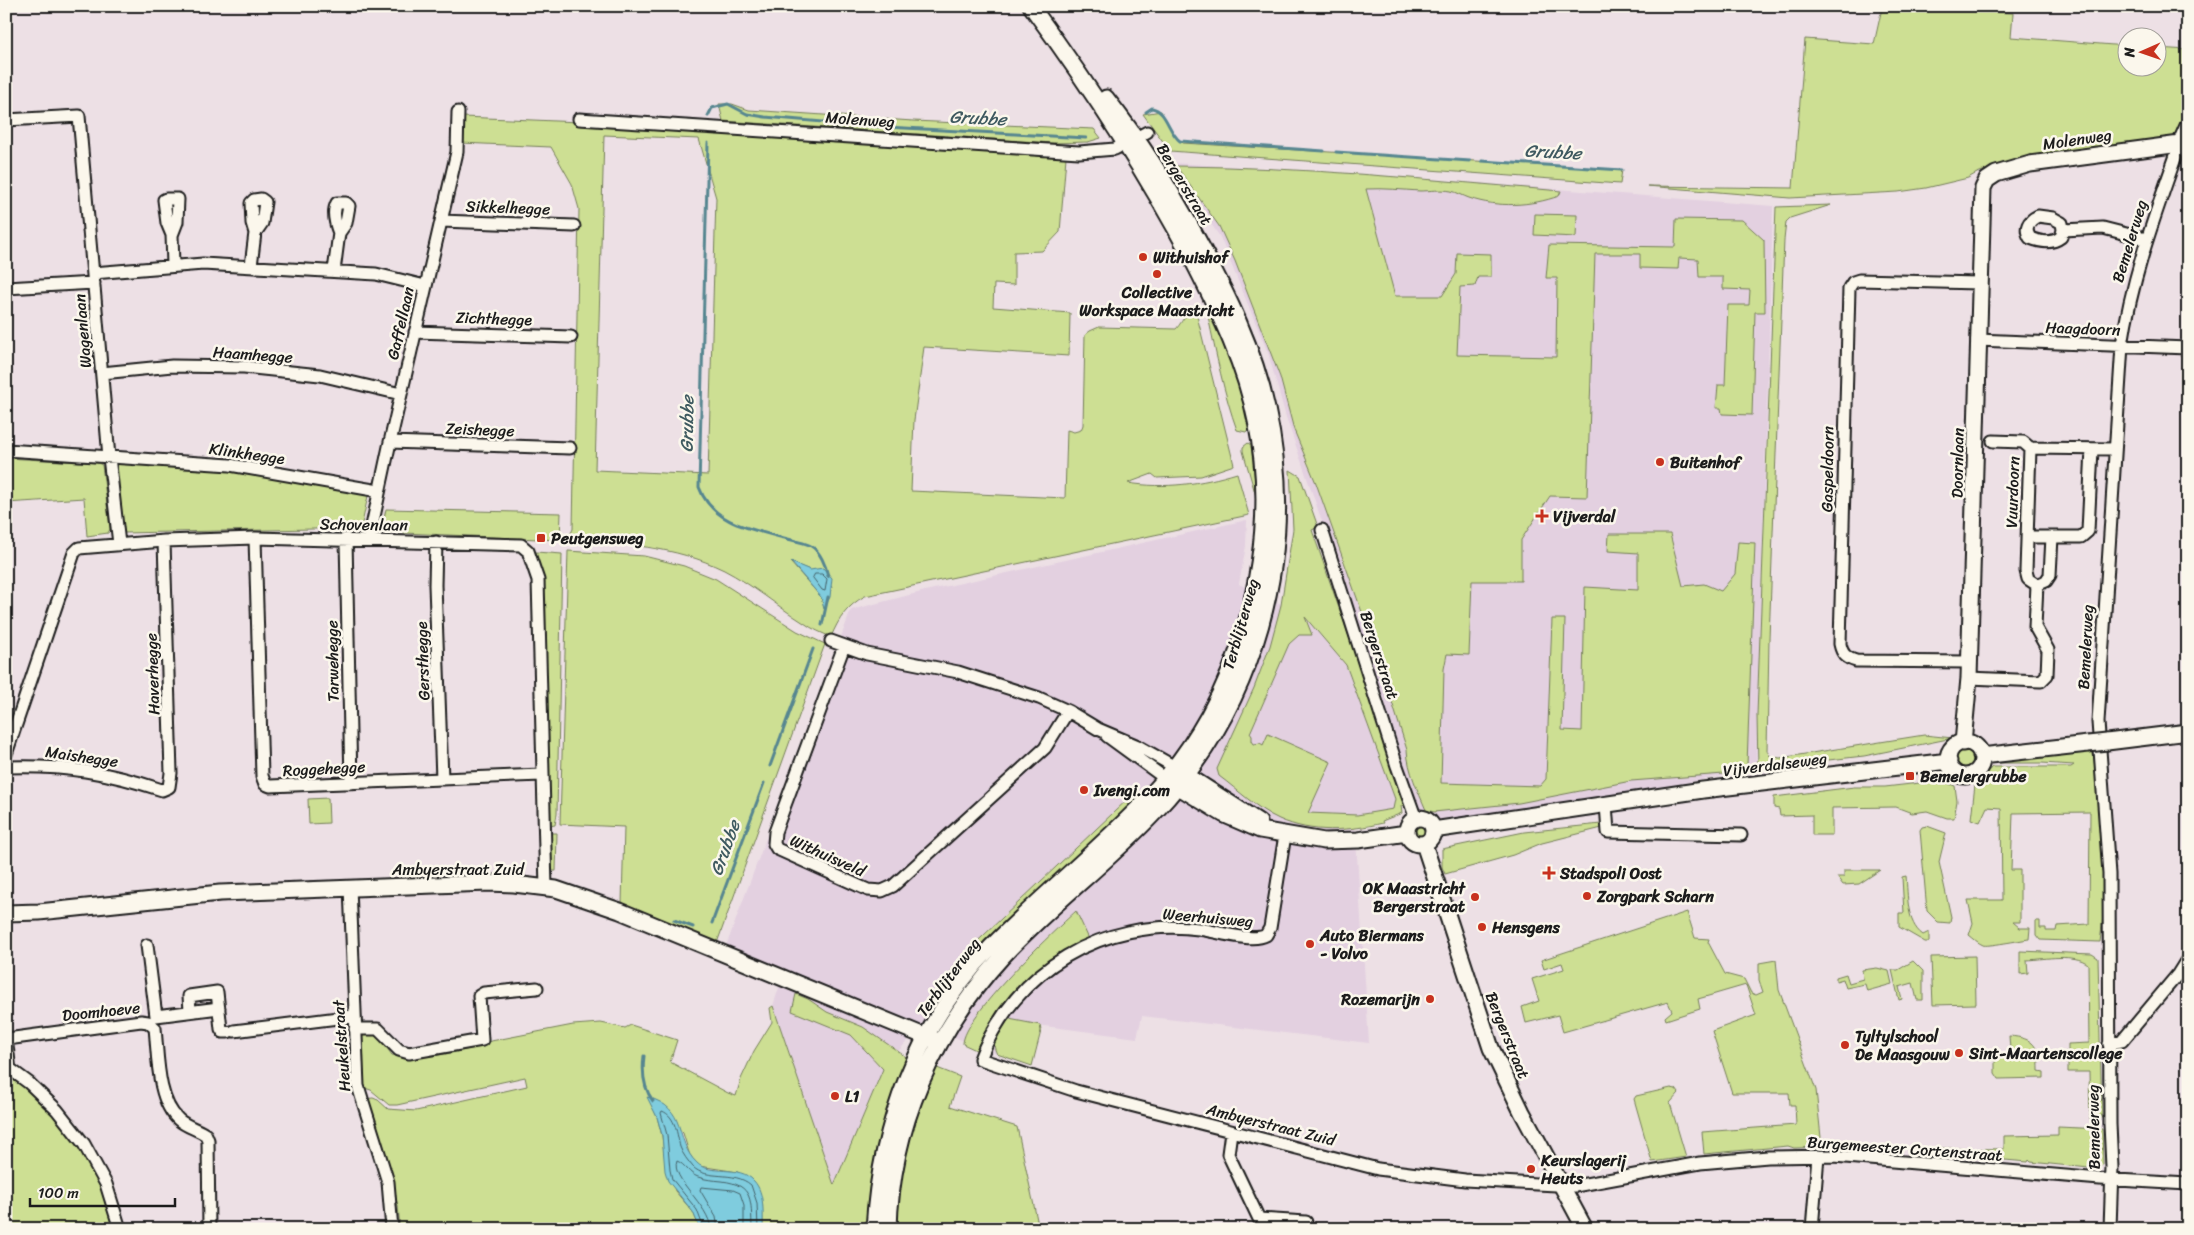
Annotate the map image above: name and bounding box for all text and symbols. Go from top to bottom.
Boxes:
north arrow [2116,28,2166,78]
text: N [2117,47,2142,59]
water label: Grubbe [949,101,1009,136]
street label: Molenweg [824,103,896,136]
street label: Molenweg [2041,120,2113,159]
water label: Grubbe [1524,135,1584,170]
street label: Bergerstraat [1149,137,1221,231]
street label: Sikkelhegge [465,192,551,223]
street label: Bemelerweg [2103,196,2156,286]
place label: Withuishof [1153,243,1230,272]
marker: Withuishof [1137,251,1149,263]
marker: Collective Workspace Maastricht [1151,268,1163,280]
place label: Collective Workspace Maastricht [1079,278,1235,325]
street label: Gaffellaan [378,283,423,363]
street label: Wagenlaan [65,292,100,369]
street label: Zichthegge [455,303,533,334]
street label: Haagdoorn [2045,313,2121,344]
street label: Haamhegge [212,337,294,372]
water label: Grubbe [671,394,704,453]
street label: Zeishegge [445,414,515,445]
street label: Gaspeldoorn [1812,425,1843,512]
street label: Doornlaan [1942,427,1973,498]
street label: Klinkhegge [207,434,287,473]
place label: Buitenhof [1670,448,1743,477]
street label: Vuurdoorn [1997,455,2028,528]
marker: Buitenhof [1654,456,1666,468]
place label: Vijverdal [1553,502,1617,531]
street label: Schovenlaan [320,509,409,540]
marker: Vijverdal [1535,509,1549,523]
place label: Peutgensweg [551,524,644,553]
marker: Peutgensweg [535,532,547,544]
street label: Terblijterweg [1214,575,1267,673]
street label: Bemelerweg [2069,604,2102,690]
street label: Bergerstraat [1352,607,1407,703]
street label: Tarwehegge [317,620,348,702]
street label: Gersthegge [407,621,438,701]
street label: Haverhegge [137,632,168,716]
street label: Maishegge [44,737,120,776]
street label: Vijverdalseweg [1721,744,1829,785]
street label: Roggehegge [282,752,366,785]
place label: Bemelergrubbe [1920,762,2027,791]
marker: Bemelergrubbe [1904,770,1916,782]
place label: Ivengi.com [1093,776,1170,805]
marker: Ivengi.com [1078,784,1090,796]
water label: Grubbe [700,814,750,880]
street label: Withuisveld [785,826,872,886]
street label: Ambyerstraat Zuid [391,855,526,884]
place label: Stadspoli Oost [1559,859,1662,888]
marker: Stadspoli Oost [1542,866,1556,880]
place label: OK Maastricht Bergerstraat [1362,874,1467,921]
place label: Zorgpark Scharn [1596,882,1714,911]
marker: Zorgpark Scharn [1581,890,1593,902]
marker: OK Maastricht Bergerstraat [1469,891,1481,903]
street label: Weerhuisweg [1162,899,1254,936]
place label: Hensgens [1491,913,1560,942]
place label: Auto Biermans - Volvo [1319,921,1425,968]
marker: Hensgens [1476,921,1488,933]
street label: Terblijterweg [909,931,988,1023]
marker: Auto Biermans - Volvo [1304,938,1316,950]
place label: Rozemarijn [1340,985,1420,1014]
street label: Bergerstraat [1477,987,1538,1083]
street label: Doomhoeve [61,993,142,1030]
marker: Rozemarijn [1424,993,1436,1005]
street label: Heukelstraat [324,999,359,1093]
place label: Tyltylschool De Maasgouw [1855,1022,1951,1069]
marker: Tyltylschool De Maasgouw [1839,1039,1851,1051]
place label: Sint-Maartenscollege [1968,1039,2123,1068]
marker: Sint-Maartenscollege [1953,1047,1965,1059]
place label: L1 [845,1082,859,1111]
street label: Bemelerweg [2078,1084,2109,1170]
marker: L1 [829,1090,841,1102]
street label: Ambyerstraat Zuid [1202,1094,1340,1155]
street label: Burgemeester Cortenstraat [1806,1127,2003,1170]
place label: Keurslagerij Heuts [1540,1146,1627,1193]
marker: Keurslagerij Heuts [1525,1163,1537,1175]
scale bar [30,1175,175,1207]
text: 100 m [38,1180,79,1206]

